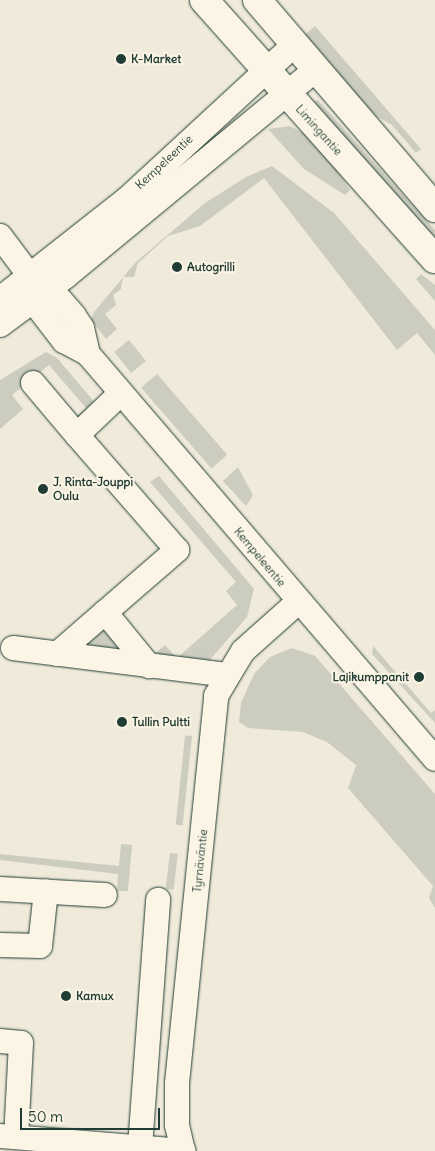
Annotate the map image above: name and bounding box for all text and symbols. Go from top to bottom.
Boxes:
place label: K-Market [131,52,181,66]
marker: K-Market [115,53,127,65]
street label: Limingantie [293,102,345,158]
street label: Kempeleentie [132,132,196,192]
place label: Autogrilli [187,260,235,274]
marker: Autogrilli [171,261,183,273]
place label: J. Rinta-Jouppi Oulu [53,475,133,503]
marker: J. Rinta-Jouppi Oulu [37,483,49,495]
street label: Kempeleentie [231,524,289,590]
place label: Lajikumppanit [332,670,409,684]
marker: Lajikumppanit [413,671,425,683]
place label: Tullin Pultti [132,715,190,729]
marker: Tullin Pultti [116,716,128,728]
street label: Tyrnäväntie [190,829,210,893]
place label: Kamux [76,989,114,1003]
marker: Kamux [60,990,72,1002]
scale bar [22,1098,162,1130]
text: 50 m [28,1107,63,1126]

